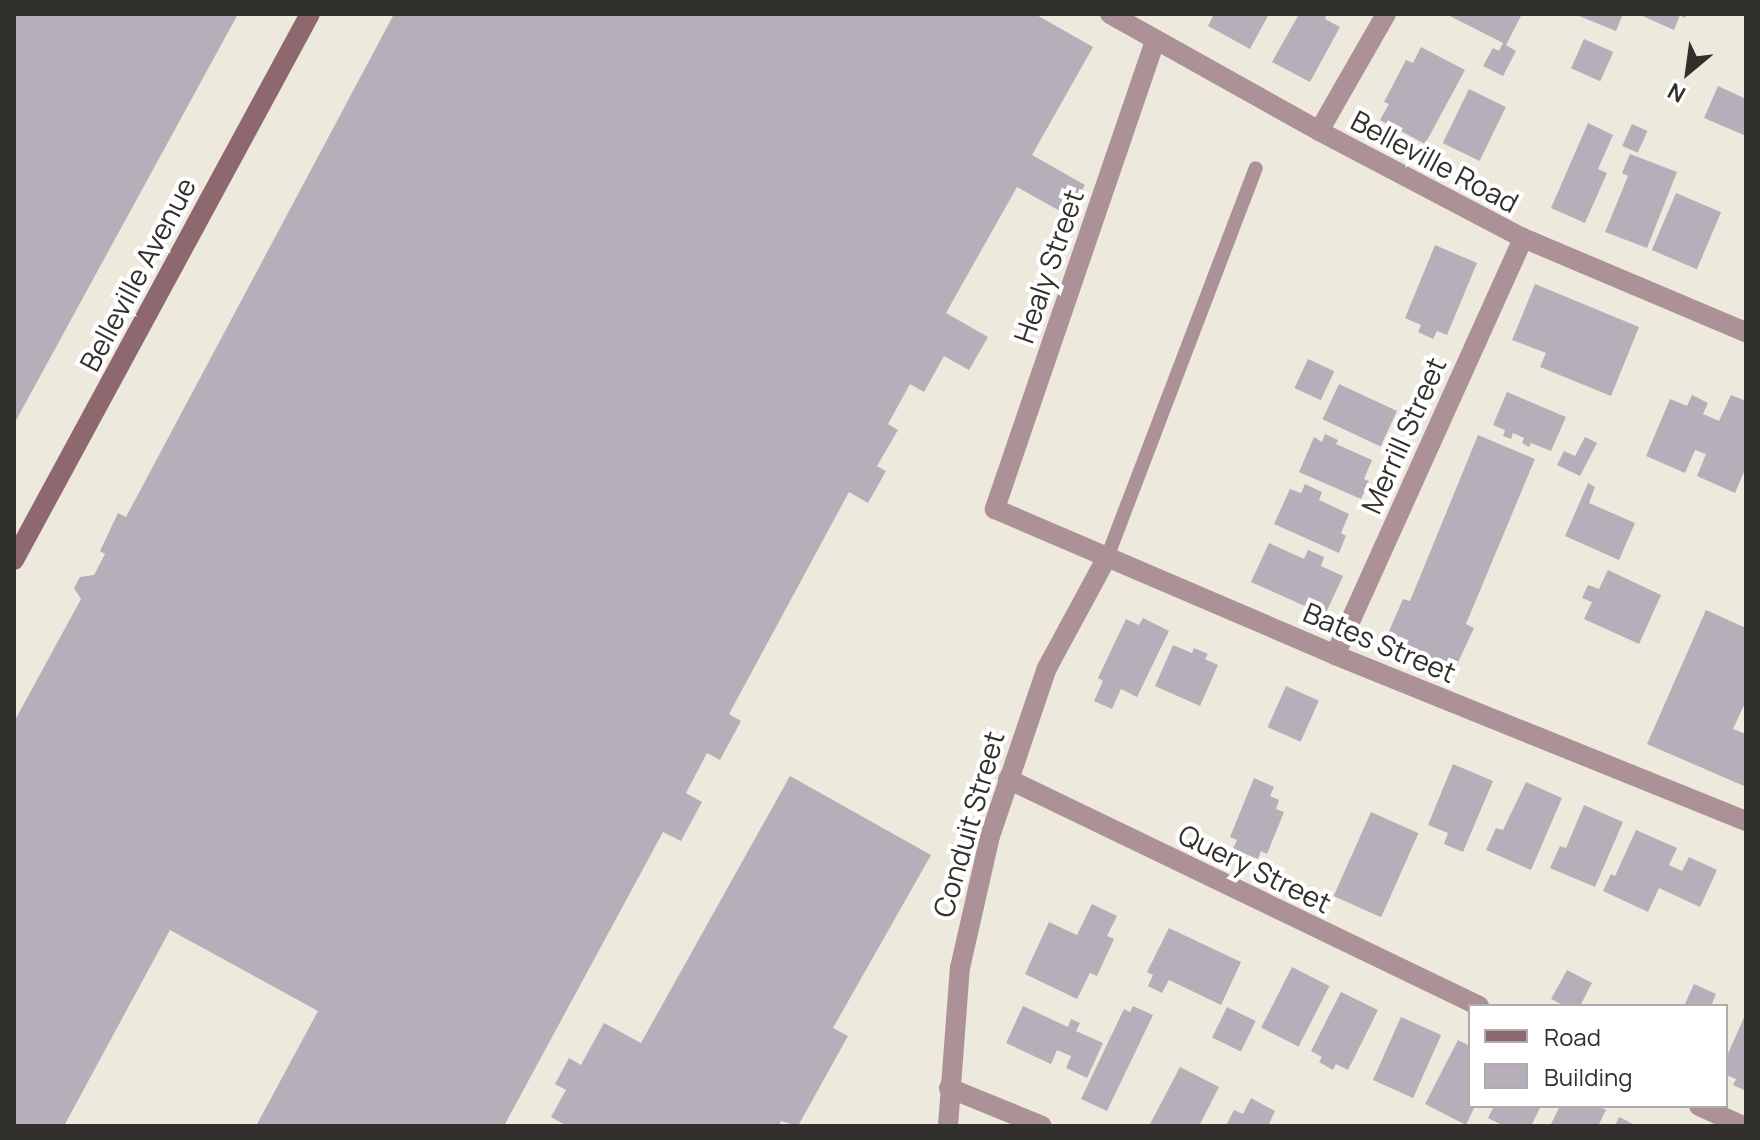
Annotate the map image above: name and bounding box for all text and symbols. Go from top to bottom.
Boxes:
north arrow [1648,32,1728,112]
text: N [1662,76,1691,110]
street label: Belleville Road [1346,103,1524,219]
street label: Belleville Avenue [72,172,202,376]
street label: Healy Street [1006,185,1090,347]
street label: Merrill Street [1354,352,1452,518]
street label: Bates Street [1299,595,1461,689]
street label: Conduit Street [925,727,1011,921]
street label: Query Street [1173,817,1337,919]
legend [1468,1004,1728,1108]
text: Road [1544,1020,1601,1053]
text: Building [1544,1060,1632,1093]

